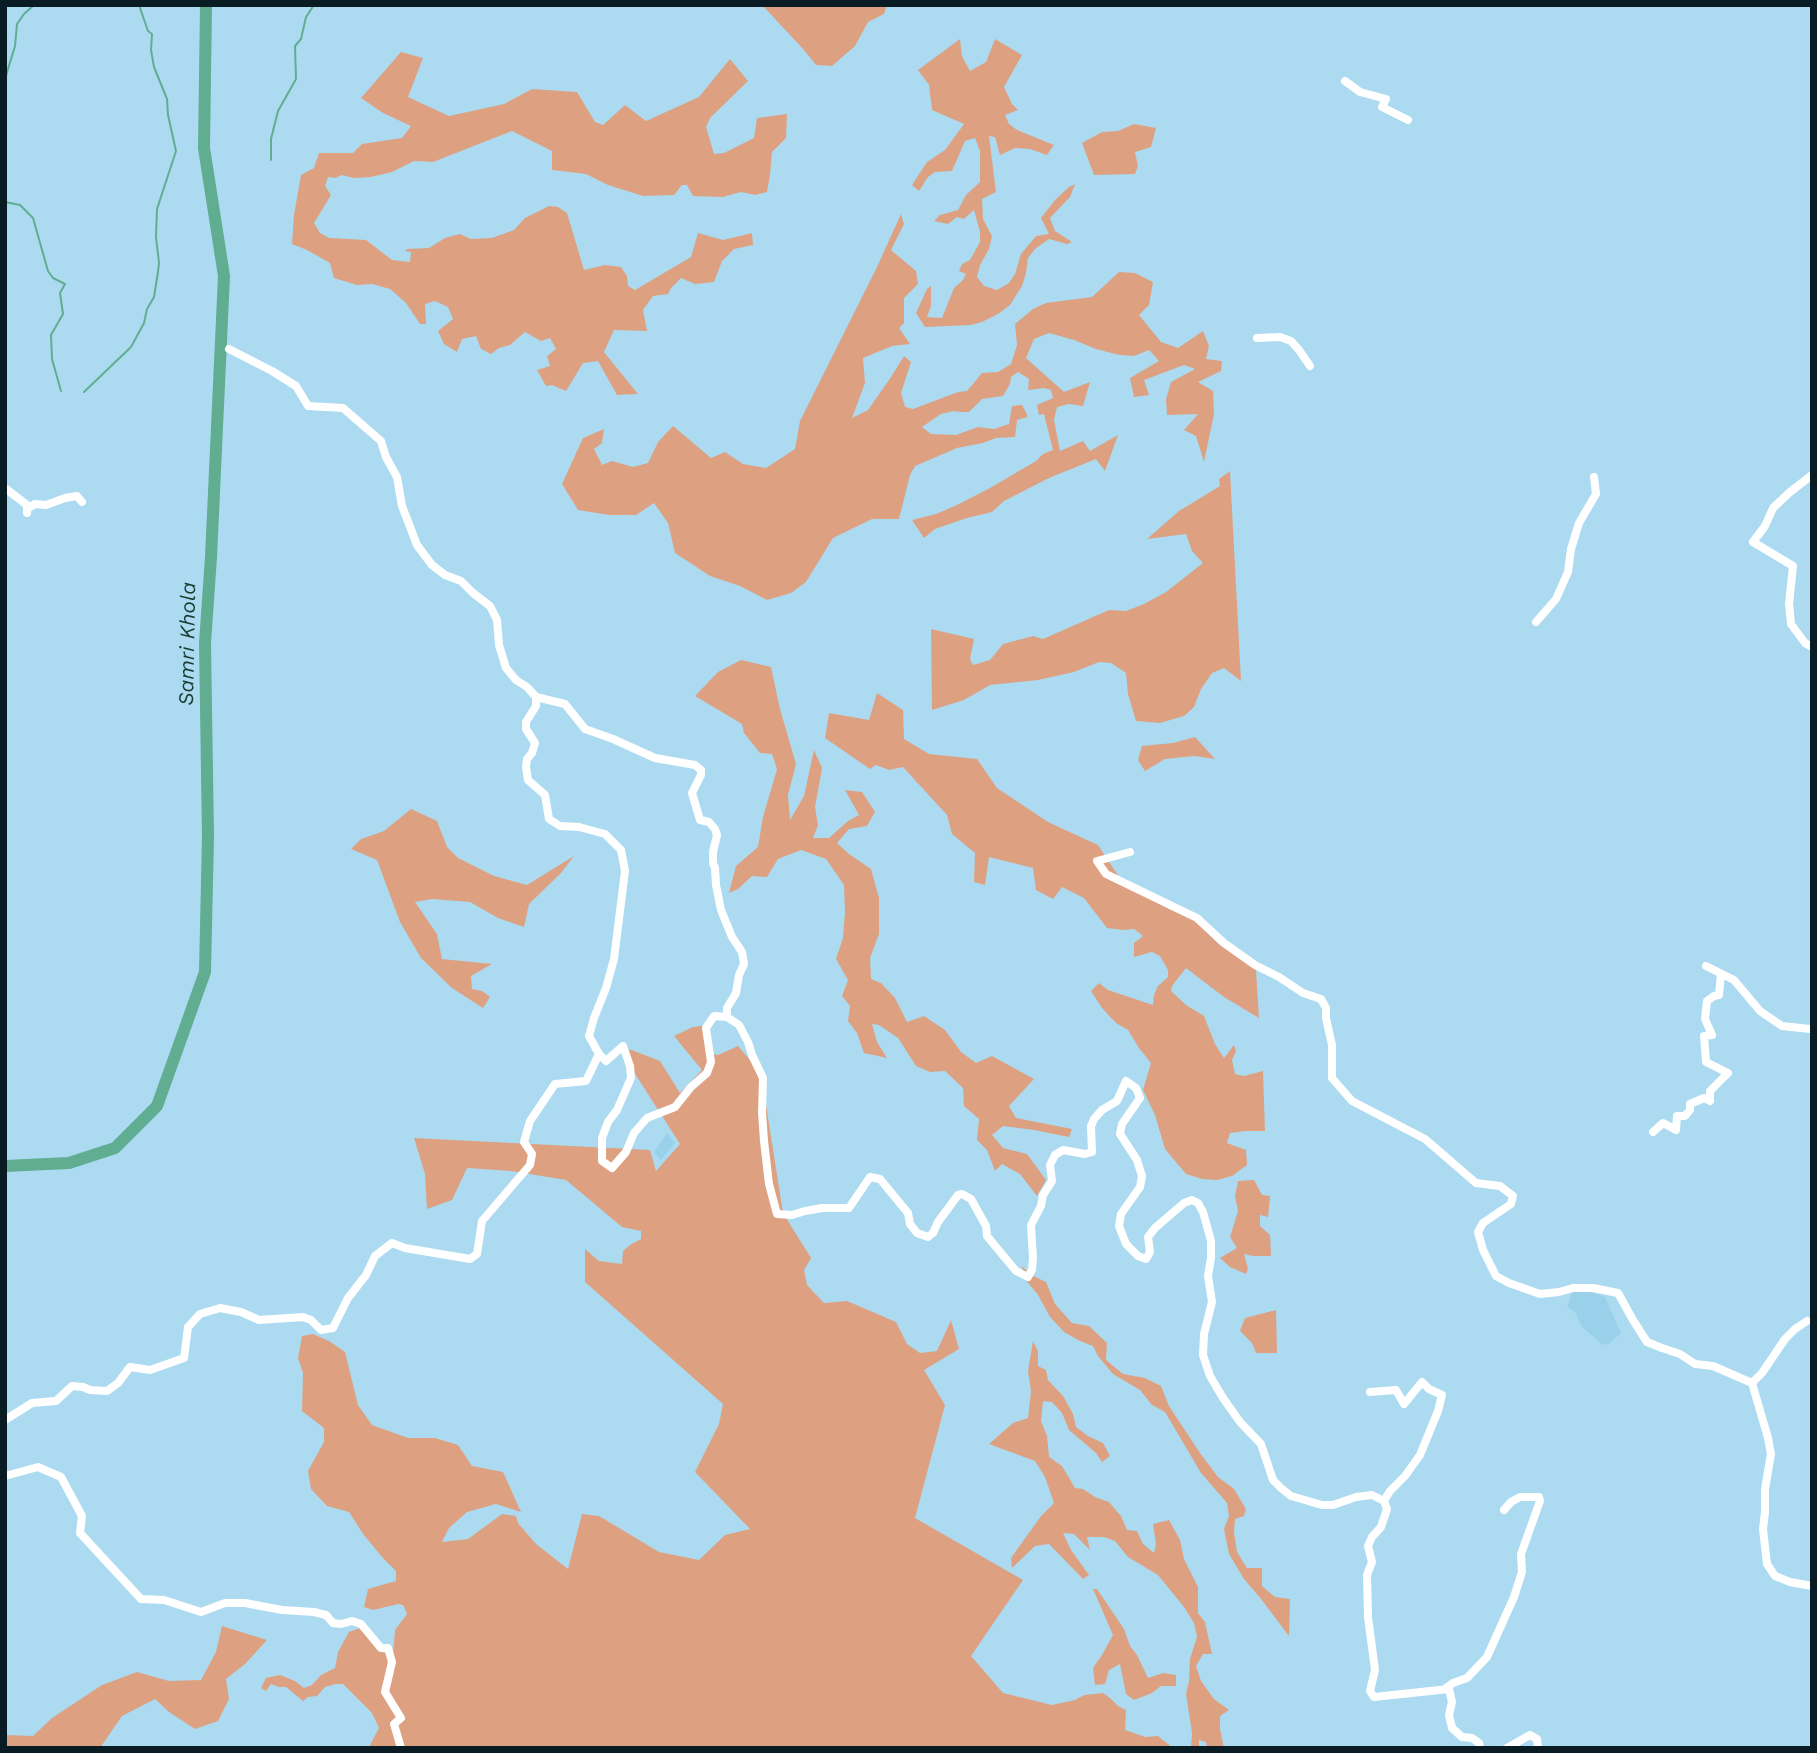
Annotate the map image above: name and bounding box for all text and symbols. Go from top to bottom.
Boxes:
water label: Samri Khola [174,582,202,706]

